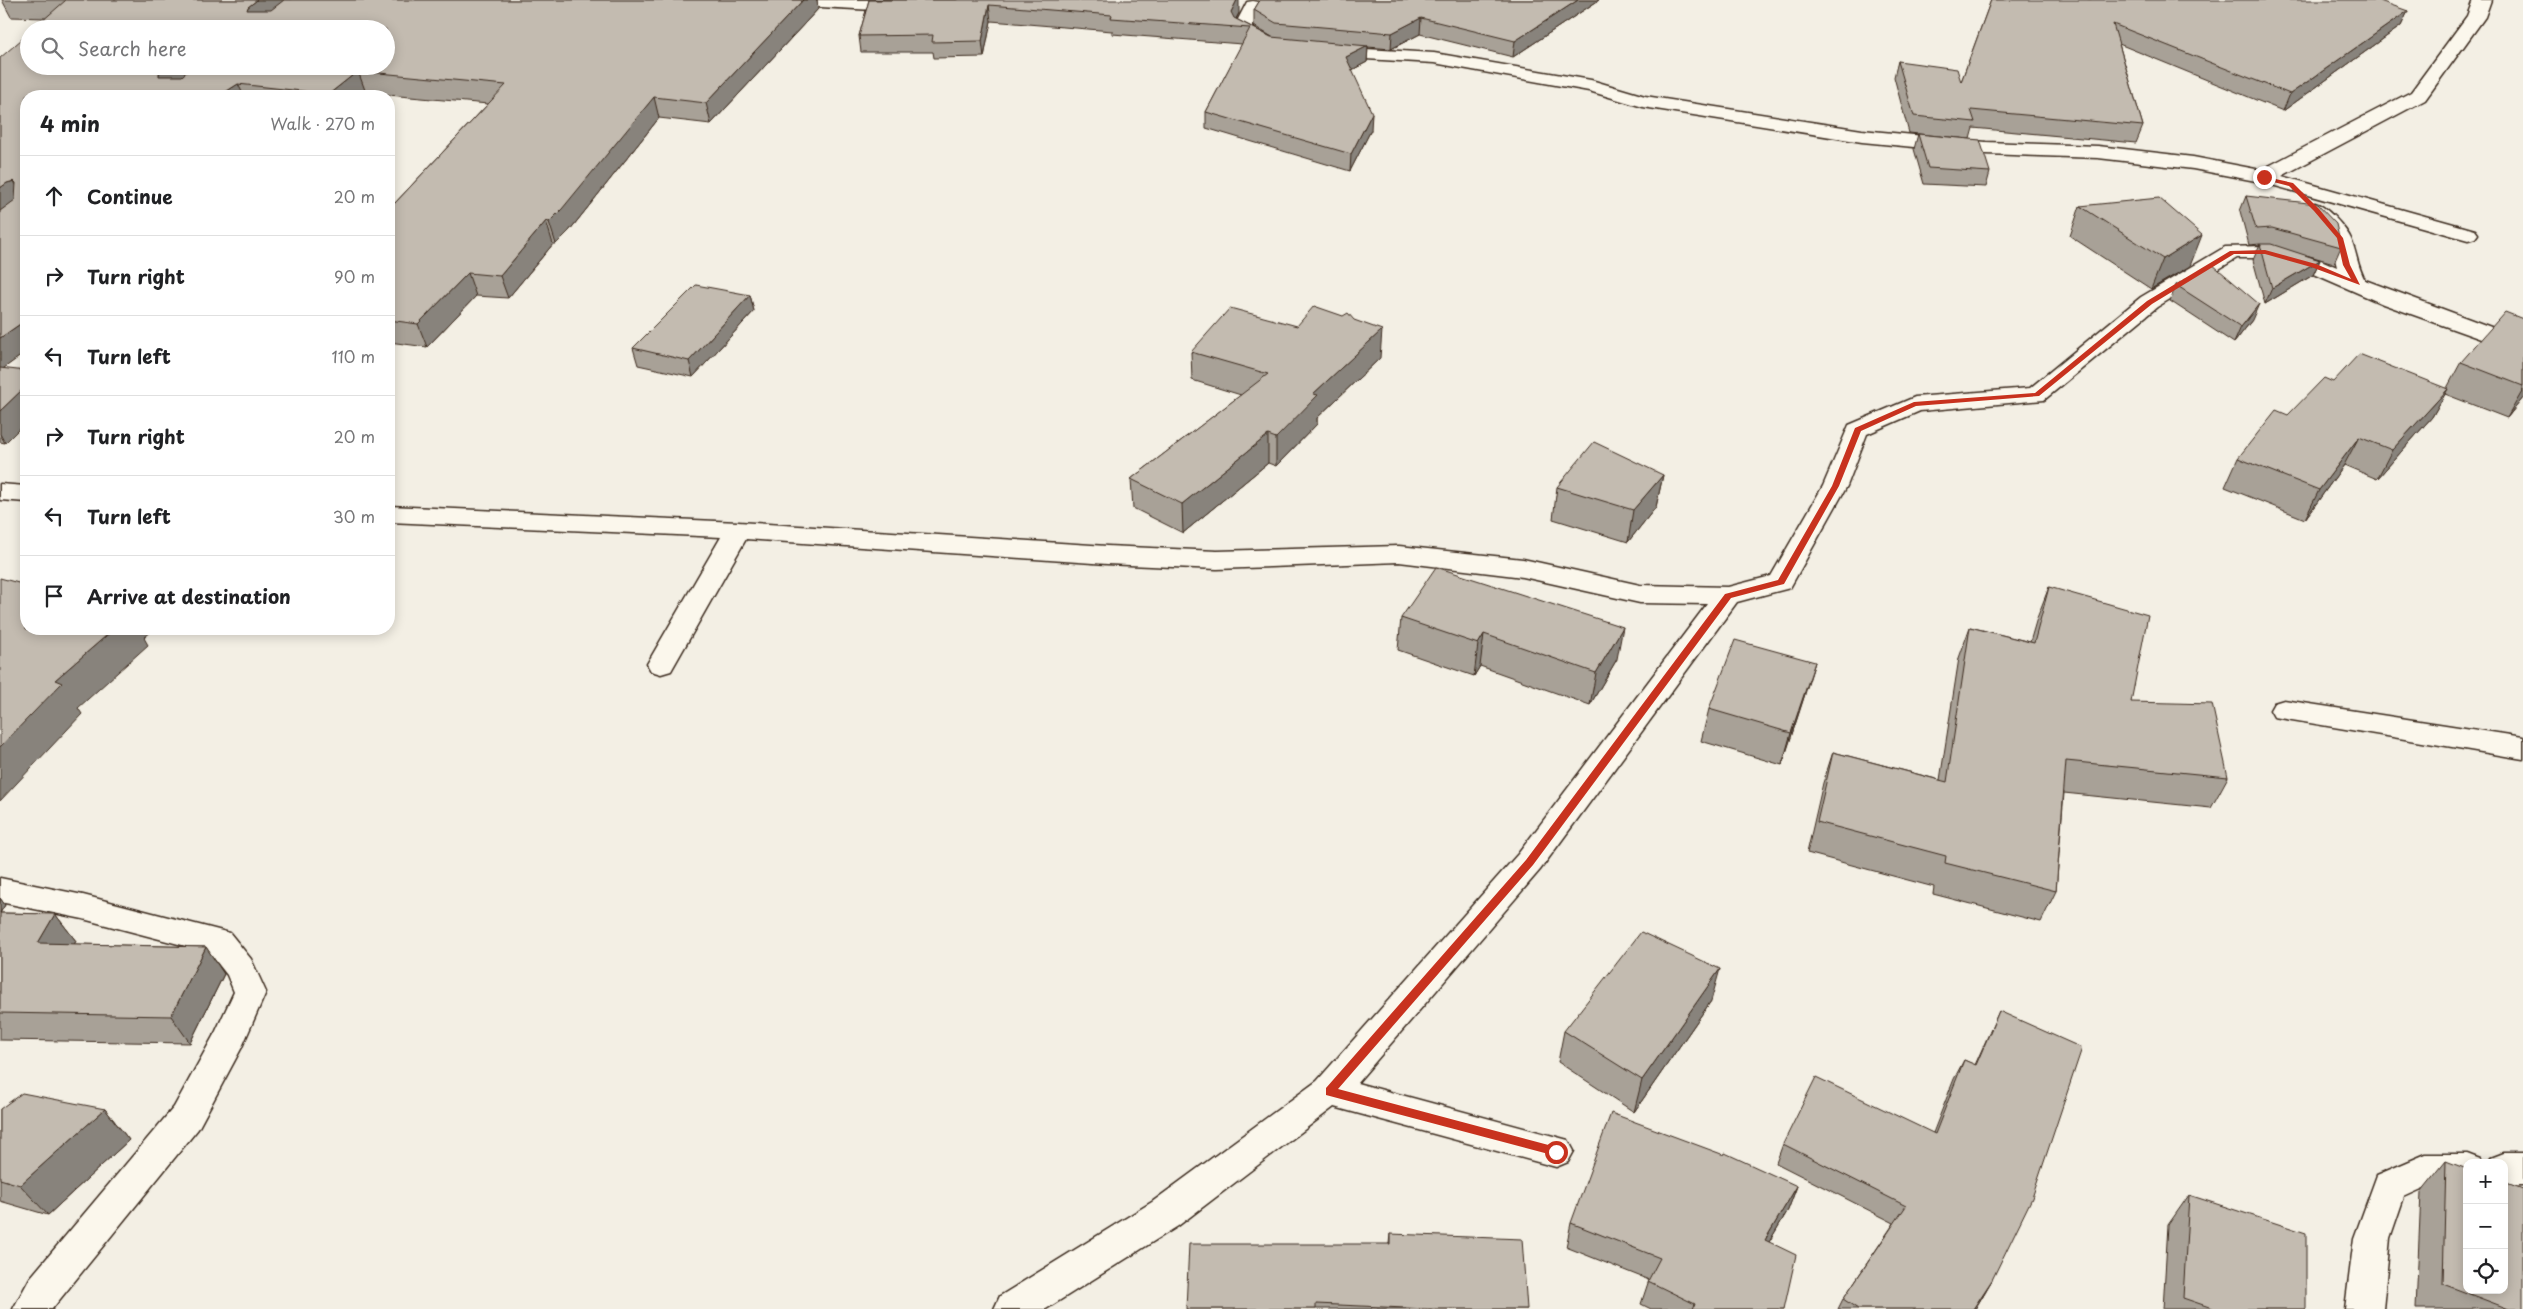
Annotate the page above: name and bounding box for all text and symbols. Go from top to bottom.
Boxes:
search box [20,20,395,75]
icon: search [38,34,66,62]
text: Search here [78,34,187,62]
text: 4 min [40,107,100,139]
text: Walk · 270 m [271,111,375,135]
route end [2253,166,2276,189]
icon: ahead [40,182,68,210]
text: Continue [87,182,173,210]
text: 20 m [334,184,375,208]
icon: right [40,262,68,290]
text: Turn right [87,262,185,290]
text: 90 m [334,264,375,288]
icon: left [40,342,68,370]
text: Turn left [87,342,171,370]
text: 110 m [332,344,375,368]
icon: right [40,422,68,450]
text: Turn right [87,422,185,450]
text: 20 m [334,424,375,448]
icon: left [40,502,68,530]
text: Turn left [87,502,171,530]
text: 30 m [333,504,375,528]
icon: arrive [40,582,68,610]
text: Arrive at destination [87,582,291,610]
route start [1545,1141,1568,1164]
map controls [2463,1159,2508,1294]
button: + [2463,1159,2508,1204]
button: − [2463,1204,2508,1249]
button: locate [2463,1249,2508,1294]

